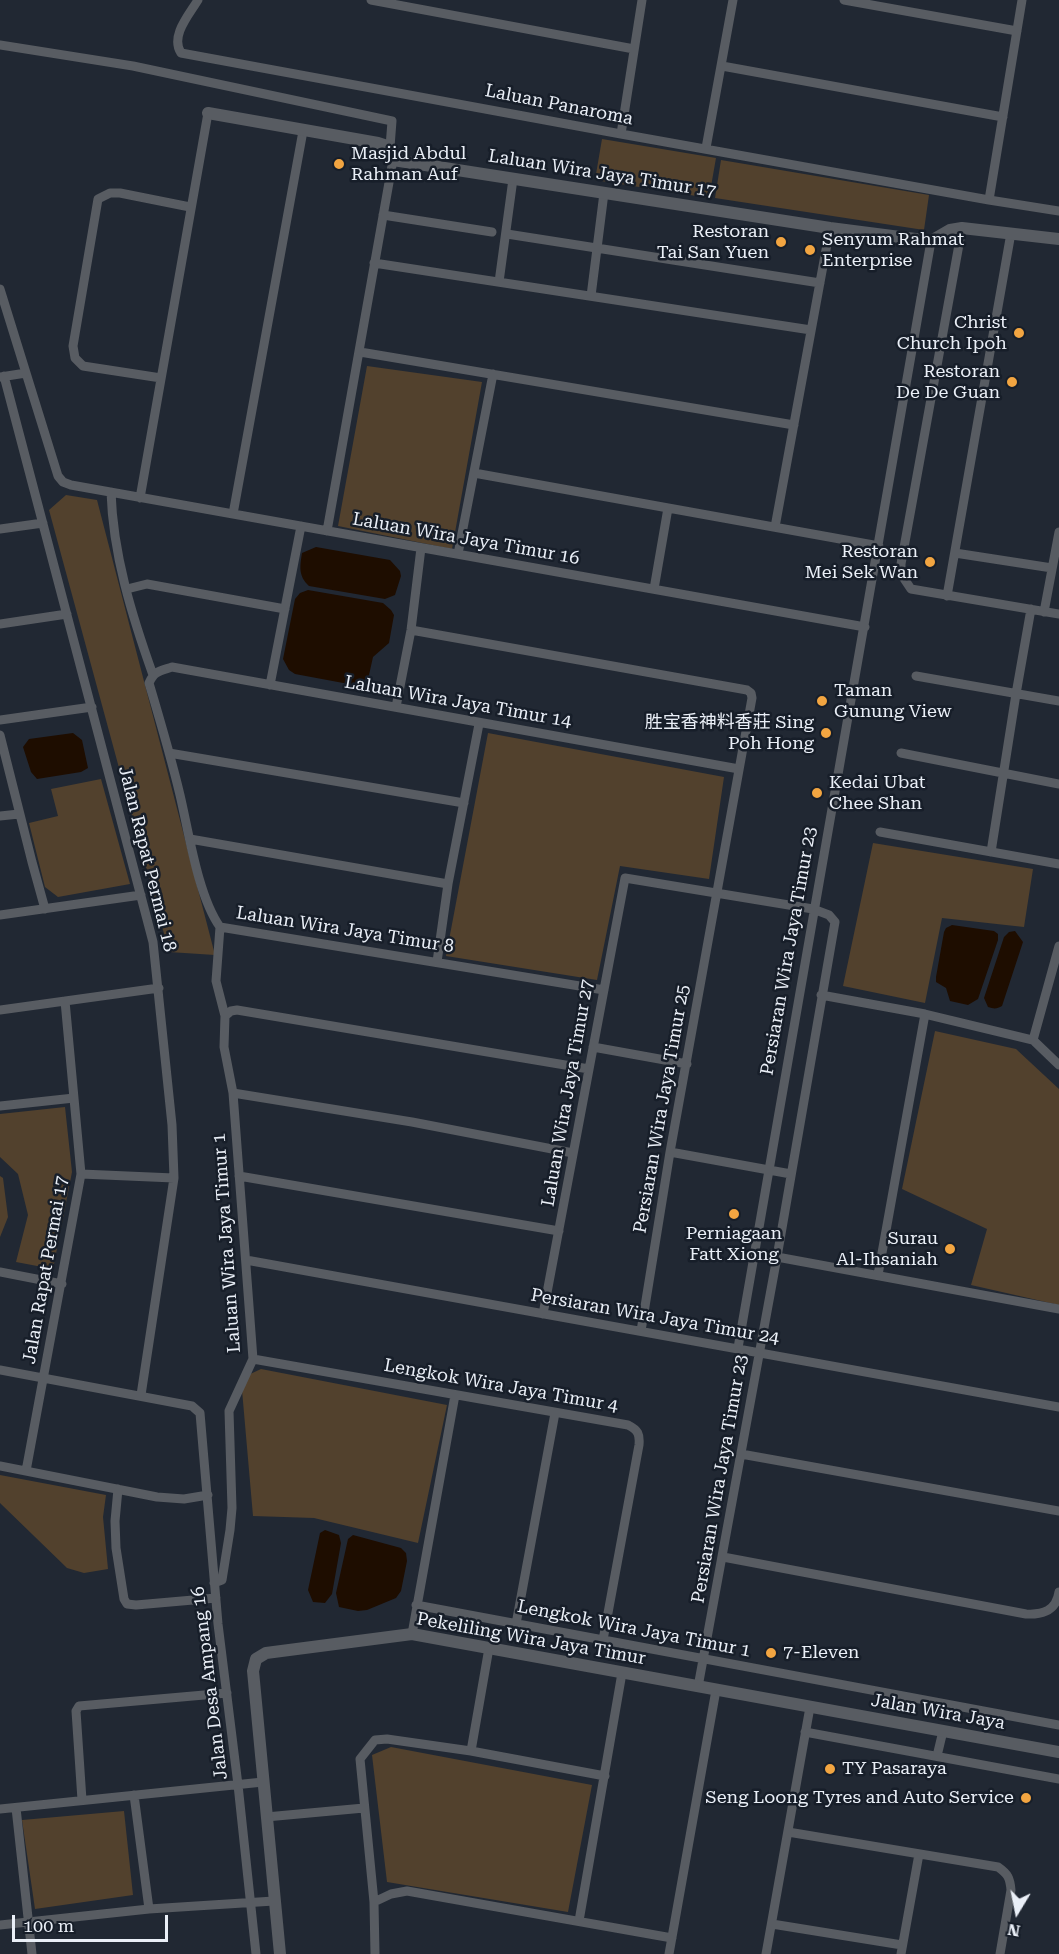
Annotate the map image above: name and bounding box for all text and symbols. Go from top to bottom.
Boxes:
street label: Laluan Panaroma [483,80,635,130]
place label: Masjid Abdul Rahman Auf [351,143,466,186]
street label: Laluan Wira Jaya Timur 17 [487,145,717,203]
marker: Masjid Abdul Rahman Auf [332,157,346,171]
place label: Restoran Tai San Yuen [657,221,769,264]
place label: Senyum Rahmat Enterprise [822,229,964,272]
marker: Restoran Tai San Yuen [774,235,788,249]
marker: Senyum Rahmat Enterprise [803,243,817,257]
place label: Christ Church Ipoh [897,312,1007,354]
marker: Christ Church Ipoh [1012,326,1026,340]
place label: Restoran De De Guan [896,361,1000,404]
marker: Restoran De De Guan [1005,375,1019,389]
street label: Laluan Wira Jaya Timur 16 [351,508,581,570]
place label: Restoran Mei Sek Wan [805,541,918,584]
marker: Restoran Mei Sek Wan [923,555,937,569]
street label: Laluan Wira Jaya Timur 14 [343,671,573,733]
place label: Taman Gunung View [834,680,952,722]
marker: Taman Gunung View [815,694,829,708]
place label: 胜宝香神料香莊 Sing Poh Hong [645,712,814,754]
marker: 胜宝香神料香莊 Sing Poh Hong [819,726,833,740]
street label: Jalan Rapat Permai 18 [113,764,181,954]
place label: Kedai Ubat Chee Shan [829,772,926,814]
marker: Kedai Ubat Chee Shan [810,786,824,800]
street label: Persiaran Wira Jaya Timur 23 [756,825,822,1077]
street label: Laluan Wira Jaya Timur 8 [235,902,455,958]
street label: Laluan Wira Jaya Timur 27 [537,978,599,1208]
street label: Persiaran Wira Jaya Timur 25 [629,983,695,1235]
street label: Laluan Wira Jaya Timur 1 [209,1132,245,1354]
street label: Jalan Rapat Permai 17 [19,1174,73,1366]
marker: Perniagaan Fatt Xiong [727,1207,741,1221]
place label: Perniagaan Fatt Xiong [686,1223,782,1266]
place label: Surau Al-Ihsaniah [836,1228,938,1270]
marker: Surau Al-Ihsaniah [943,1242,957,1256]
street label: Persiaran Wira Jaya Timur 24 [529,1284,781,1350]
street label: Persiaran Wira Jaya Timur 23 [687,1353,753,1605]
street label: Lengkok Wira Jaya Timur 4 [382,1355,620,1417]
street label: Jalan Desa Ampang 16 [187,1585,233,1781]
street label: Lengkok Wira Jaya Timur 1 [515,1596,753,1662]
street label: Pekeliling Wira Jaya Timur [415,1608,647,1670]
place label: 7-Eleven [783,1642,859,1664]
marker: 7-Eleven [764,1646,778,1660]
street label: Jalan Wira Jaya [869,1690,1007,1734]
place label: TY Pasaraya [842,1758,947,1780]
marker: TY Pasaraya [823,1762,837,1776]
place label: Seng Loong Tyres and Auto Service [705,1787,1014,1809]
marker: Seng Loong Tyres and Auto Service [1019,1791,1033,1805]
north arrow [987,1882,1047,1942]
scale bar [15,1903,171,1941]
text: 100 m [23,1915,74,1936]
text: N [1006,1920,1022,1941]

